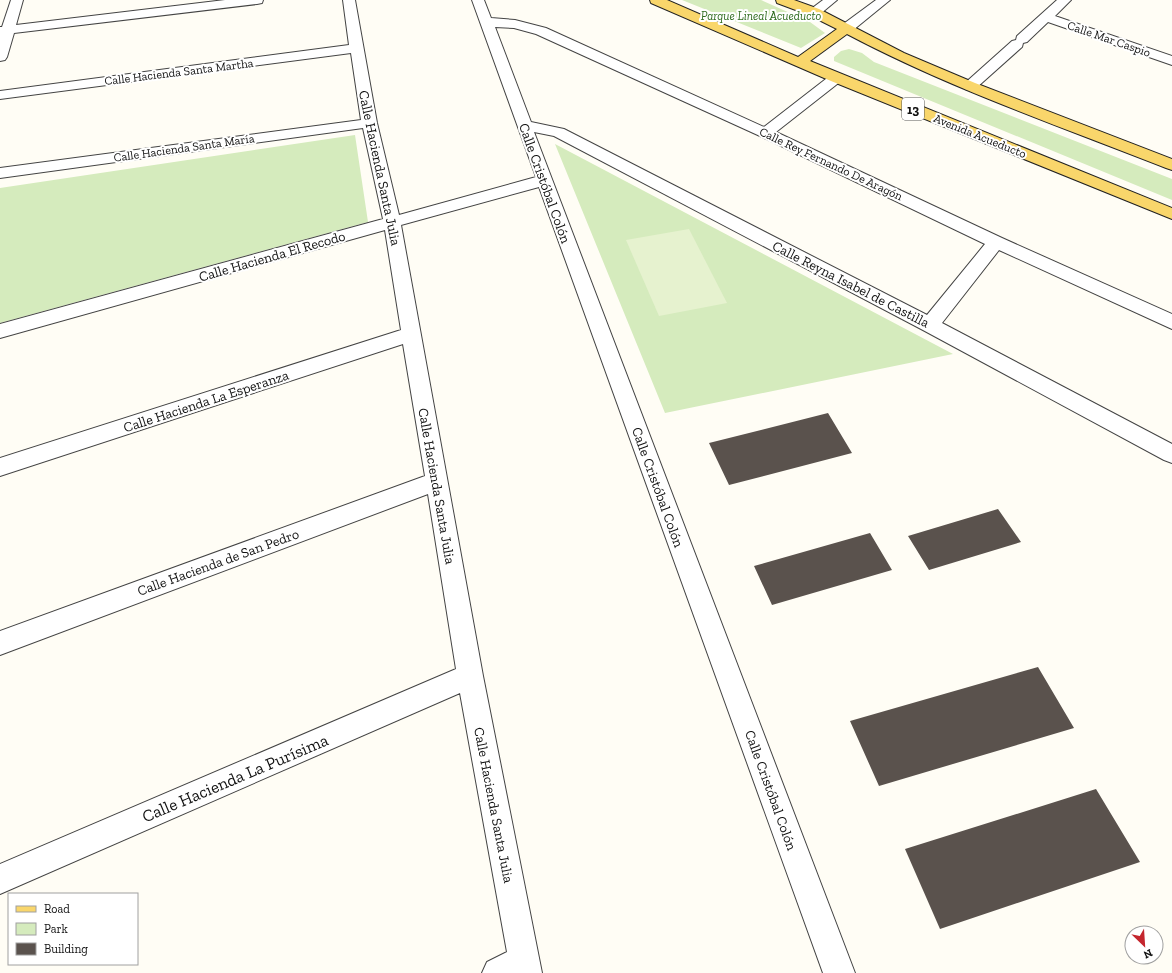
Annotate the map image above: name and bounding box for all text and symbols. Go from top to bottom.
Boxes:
park label: Parque Lineal Acueducto [701,9,822,23]
street label: Calle Mar Caspio [1066,18,1152,60]
street label: Calle Hacienda Santa Martha [104,56,254,88]
street label: Calle Hacienda Santa Julia [355,89,404,248]
road number: 13 [902,98,924,120]
street label: Avenida Acueducto [932,111,1028,161]
street label: Calle Cristóbal Colón [515,121,574,246]
street label: Calle Rey Fernando De Aragón [757,125,905,203]
street label: Calle Hacienda Santa María [113,131,256,165]
street label: Calle Hacienda El Recodo [197,227,347,286]
street label: Calle Reyna Isabel de Castilla [769,237,932,332]
street label: Calle Hacienda La Esperanza [121,367,291,436]
street label: Calle Hacienda Santa Julia [414,407,459,566]
street label: Calle Cristóbal Colón [628,425,687,550]
street label: Calle Hacienda de San Pedro [135,525,301,600]
street label: Calle Hacienda Santa Julia [470,726,517,885]
street label: Calle Cristóbal Colón [741,728,800,853]
street label: Calle Hacienda La Purísima [139,730,331,826]
legend [8,893,138,965]
text: Road [44,902,70,916]
text: Park [44,922,69,936]
north arrow [1124,925,1164,965]
text: Building [44,942,88,956]
text: N [1141,946,1155,962]

